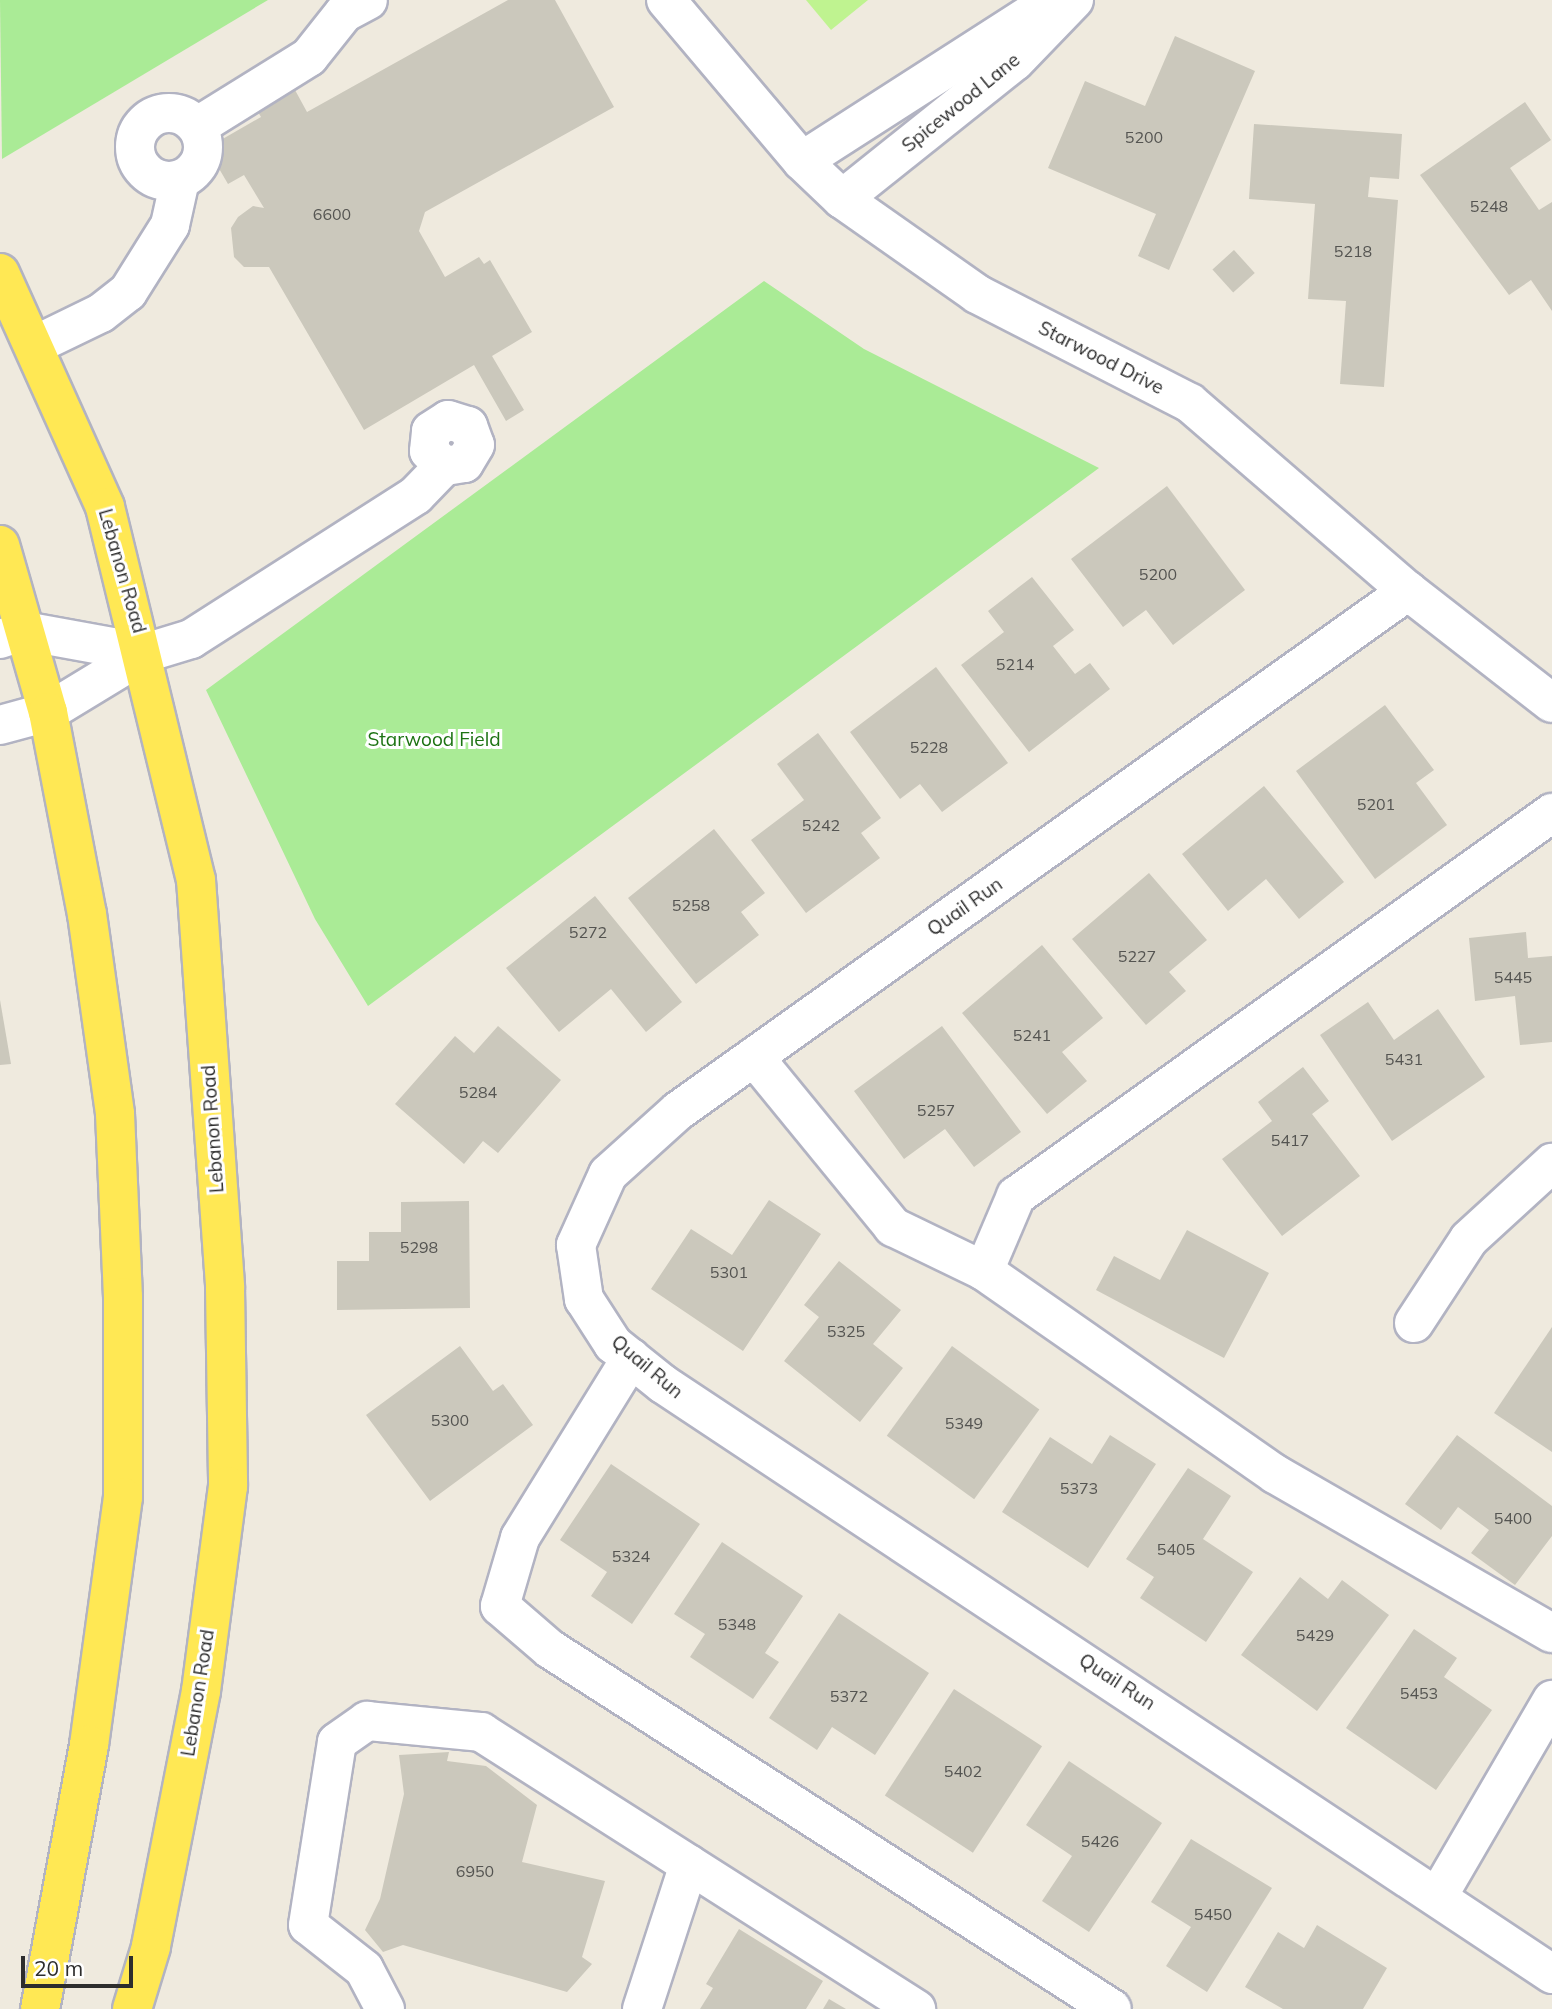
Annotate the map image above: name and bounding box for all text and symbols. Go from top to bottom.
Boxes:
street label: Spicewood Lane [898,49,1024,157]
house number: 5200 [1125,127,1163,147]
house number: 5248 [1470,196,1508,216]
house number: 6600 [313,204,351,224]
house number: 5218 [1334,241,1372,261]
street label: Starwood Drive [1035,317,1167,399]
street label: Lebanon Road [93,506,151,636]
house number: 5200 [1139,564,1177,584]
house number: 5214 [996,654,1034,674]
park label: Starwood Field [367,729,501,751]
house number: 5228 [910,737,948,757]
house number: 5201 [1357,794,1395,814]
house number: 5242 [802,815,840,835]
street label: Quail Run [923,873,1007,941]
house number: 5258 [672,895,710,915]
house number: 5272 [569,922,607,942]
house number: 5227 [1118,946,1156,966]
house number: 5445 [1494,967,1532,987]
house number: 5241 [1013,1025,1051,1045]
house number: 5431 [1385,1049,1423,1069]
street label: Lebanon Road [197,1064,229,1194]
house number: 5284 [459,1082,497,1102]
house number: 5257 [917,1100,955,1120]
house number: 5417 [1271,1130,1309,1150]
house number: 5298 [400,1237,438,1257]
house number: 5301 [710,1262,748,1282]
house number: 5325 [827,1321,865,1341]
street label: Quail Run [607,1331,687,1403]
house number: 5300 [431,1410,469,1430]
house number: 5349 [945,1413,983,1433]
house number: 5373 [1060,1478,1098,1498]
house number: 5400 [1494,1508,1532,1528]
house number: 5405 [1157,1539,1195,1559]
house number: 5324 [612,1546,650,1566]
house number: 5348 [718,1614,756,1634]
house number: 5429 [1296,1625,1334,1645]
street label: Lebanon Road [177,1628,219,1758]
street label: Quail Run [1075,1649,1159,1715]
house number: 5453 [1400,1683,1438,1703]
house number: 5372 [830,1686,868,1706]
house number: 5402 [944,1761,982,1781]
house number: 5426 [1081,1831,1119,1851]
house number: 6950 [456,1861,494,1881]
house number: 5450 [1194,1904,1232,1924]
scale bar [24,1942,136,1986]
text: 20 m [34,1955,83,1981]

